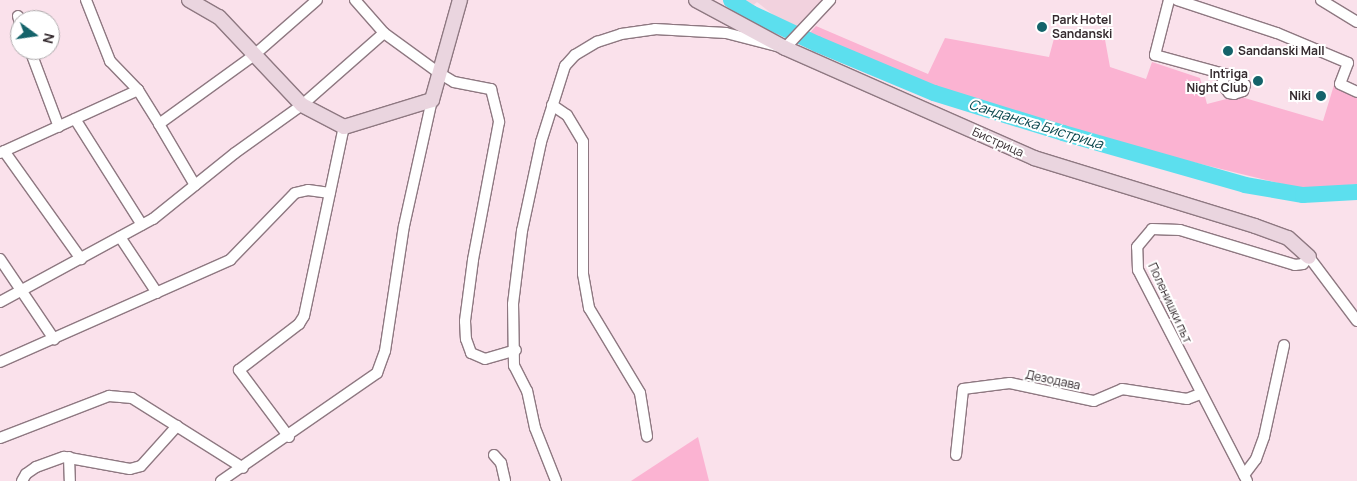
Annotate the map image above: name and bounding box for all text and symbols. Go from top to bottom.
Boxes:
north arrow [10,10,60,60]
place label: Park Hotel Sandanski [1052,13,1112,41]
marker: Park Hotel Sandanski [1036,21,1048,33]
text: N [39,31,60,46]
place label: Sandanski Mall [1238,44,1325,58]
marker: Sandanski Mall [1222,45,1234,57]
place label: Intriga Night Club [1186,67,1248,95]
marker: Intriga Night Club [1252,75,1264,87]
place label: Niki [1289,89,1311,103]
marker: Niki [1315,90,1327,102]
water label: Санданска Бистрица [967,96,1105,152]
street label: Бистрица [970,124,1026,160]
street label: Поленишки път [1145,260,1195,346]
street label: Дезодава [1024,367,1082,393]

